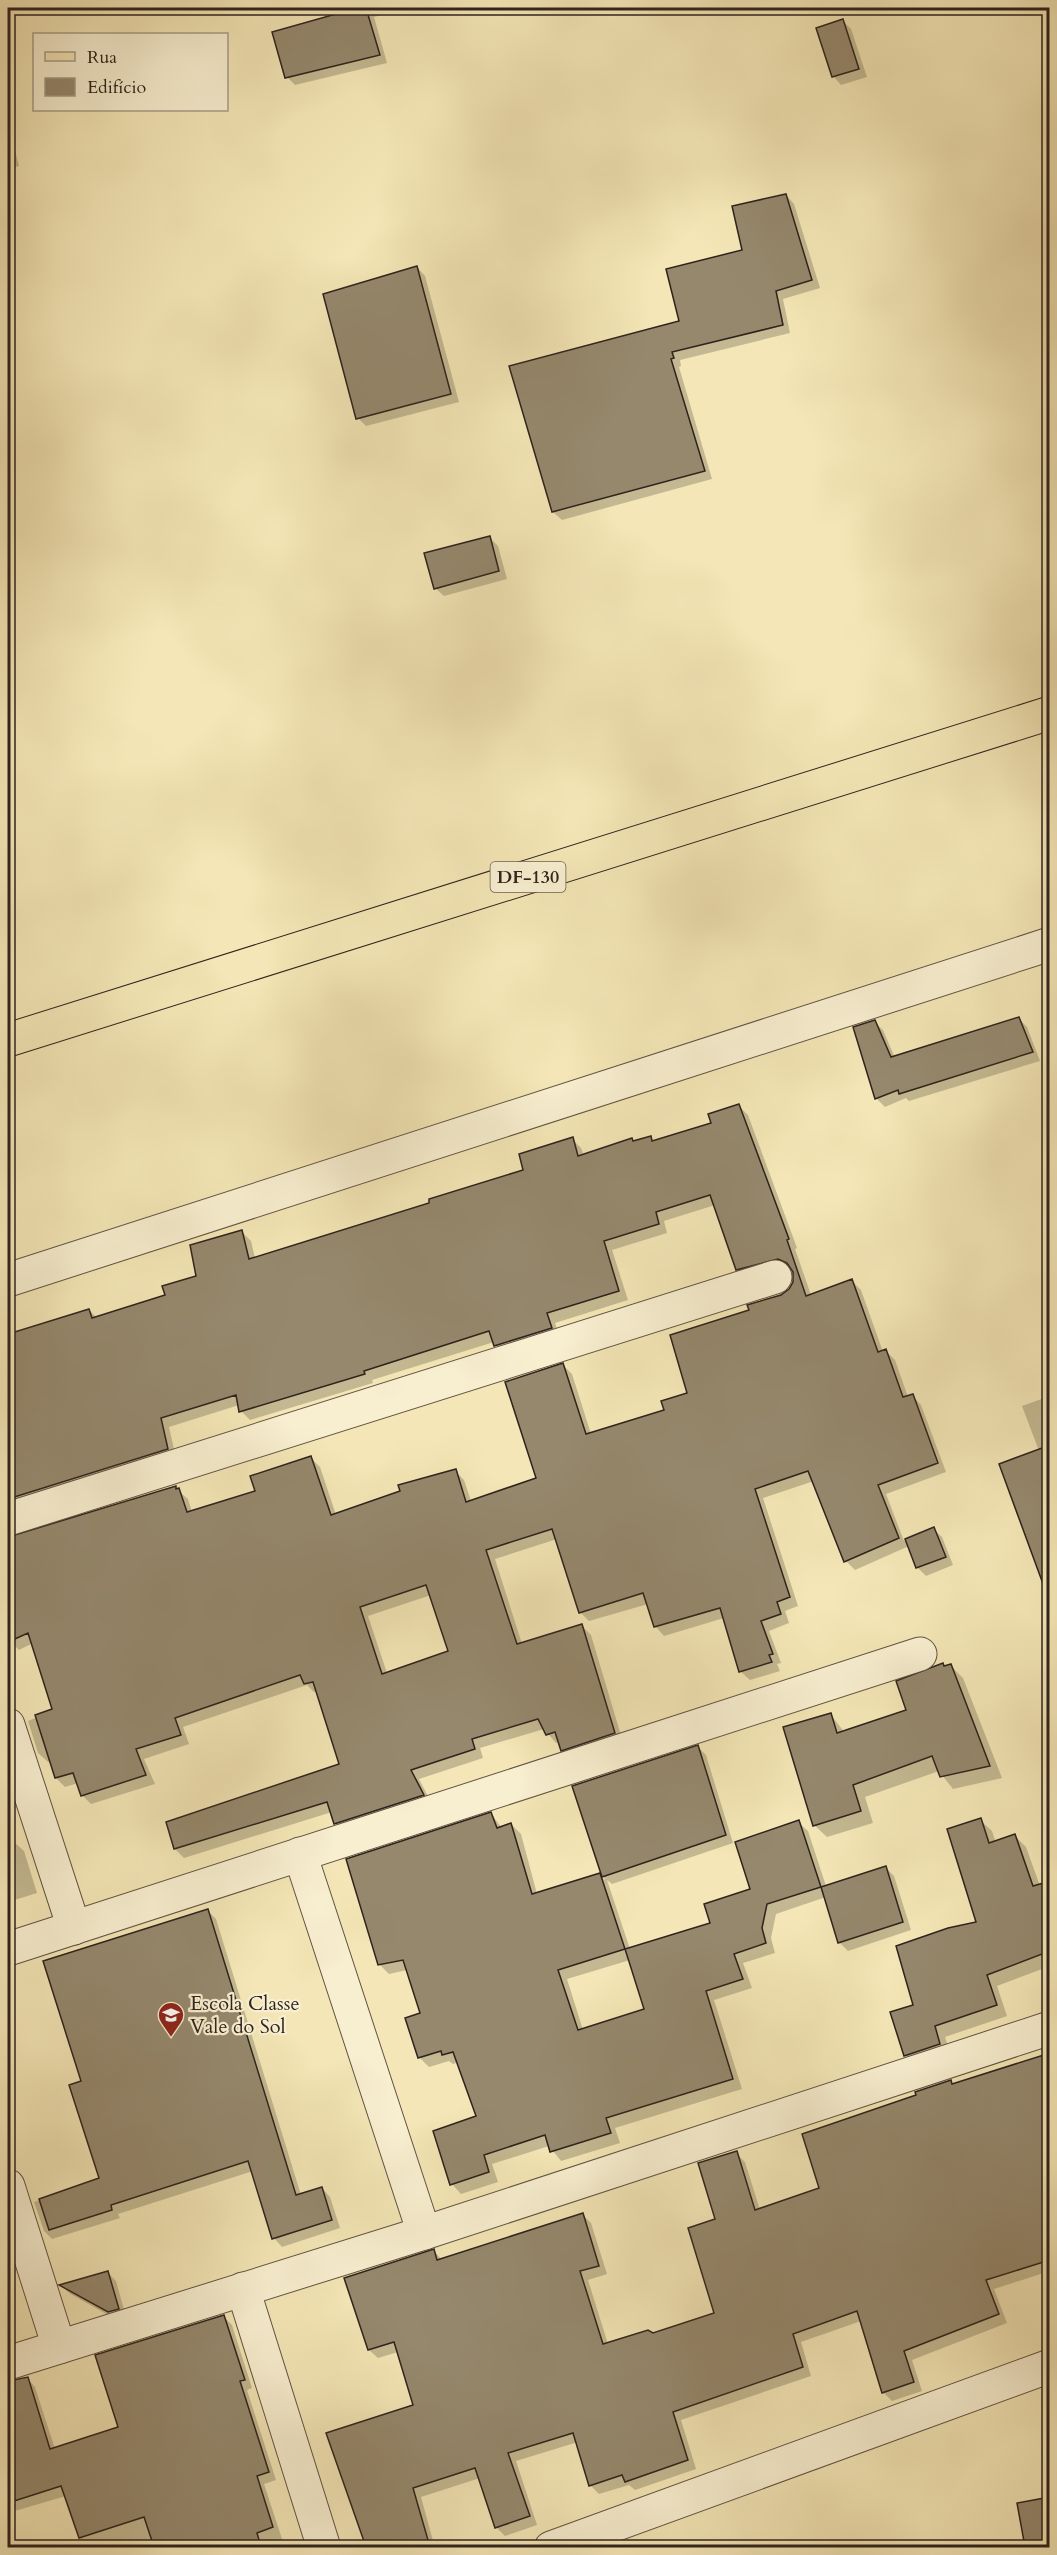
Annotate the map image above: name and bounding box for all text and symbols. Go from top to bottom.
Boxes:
legend [33,33,228,111]
text: Rua [87,45,117,70]
text: Edifício [87,75,147,100]
road number: DF-130 [490,862,566,892]
place label: Escola Classe Vale do Sol [190,1990,300,2040]
school or university icon: Escola Classe Vale do Sol [156,2000,186,2038]

